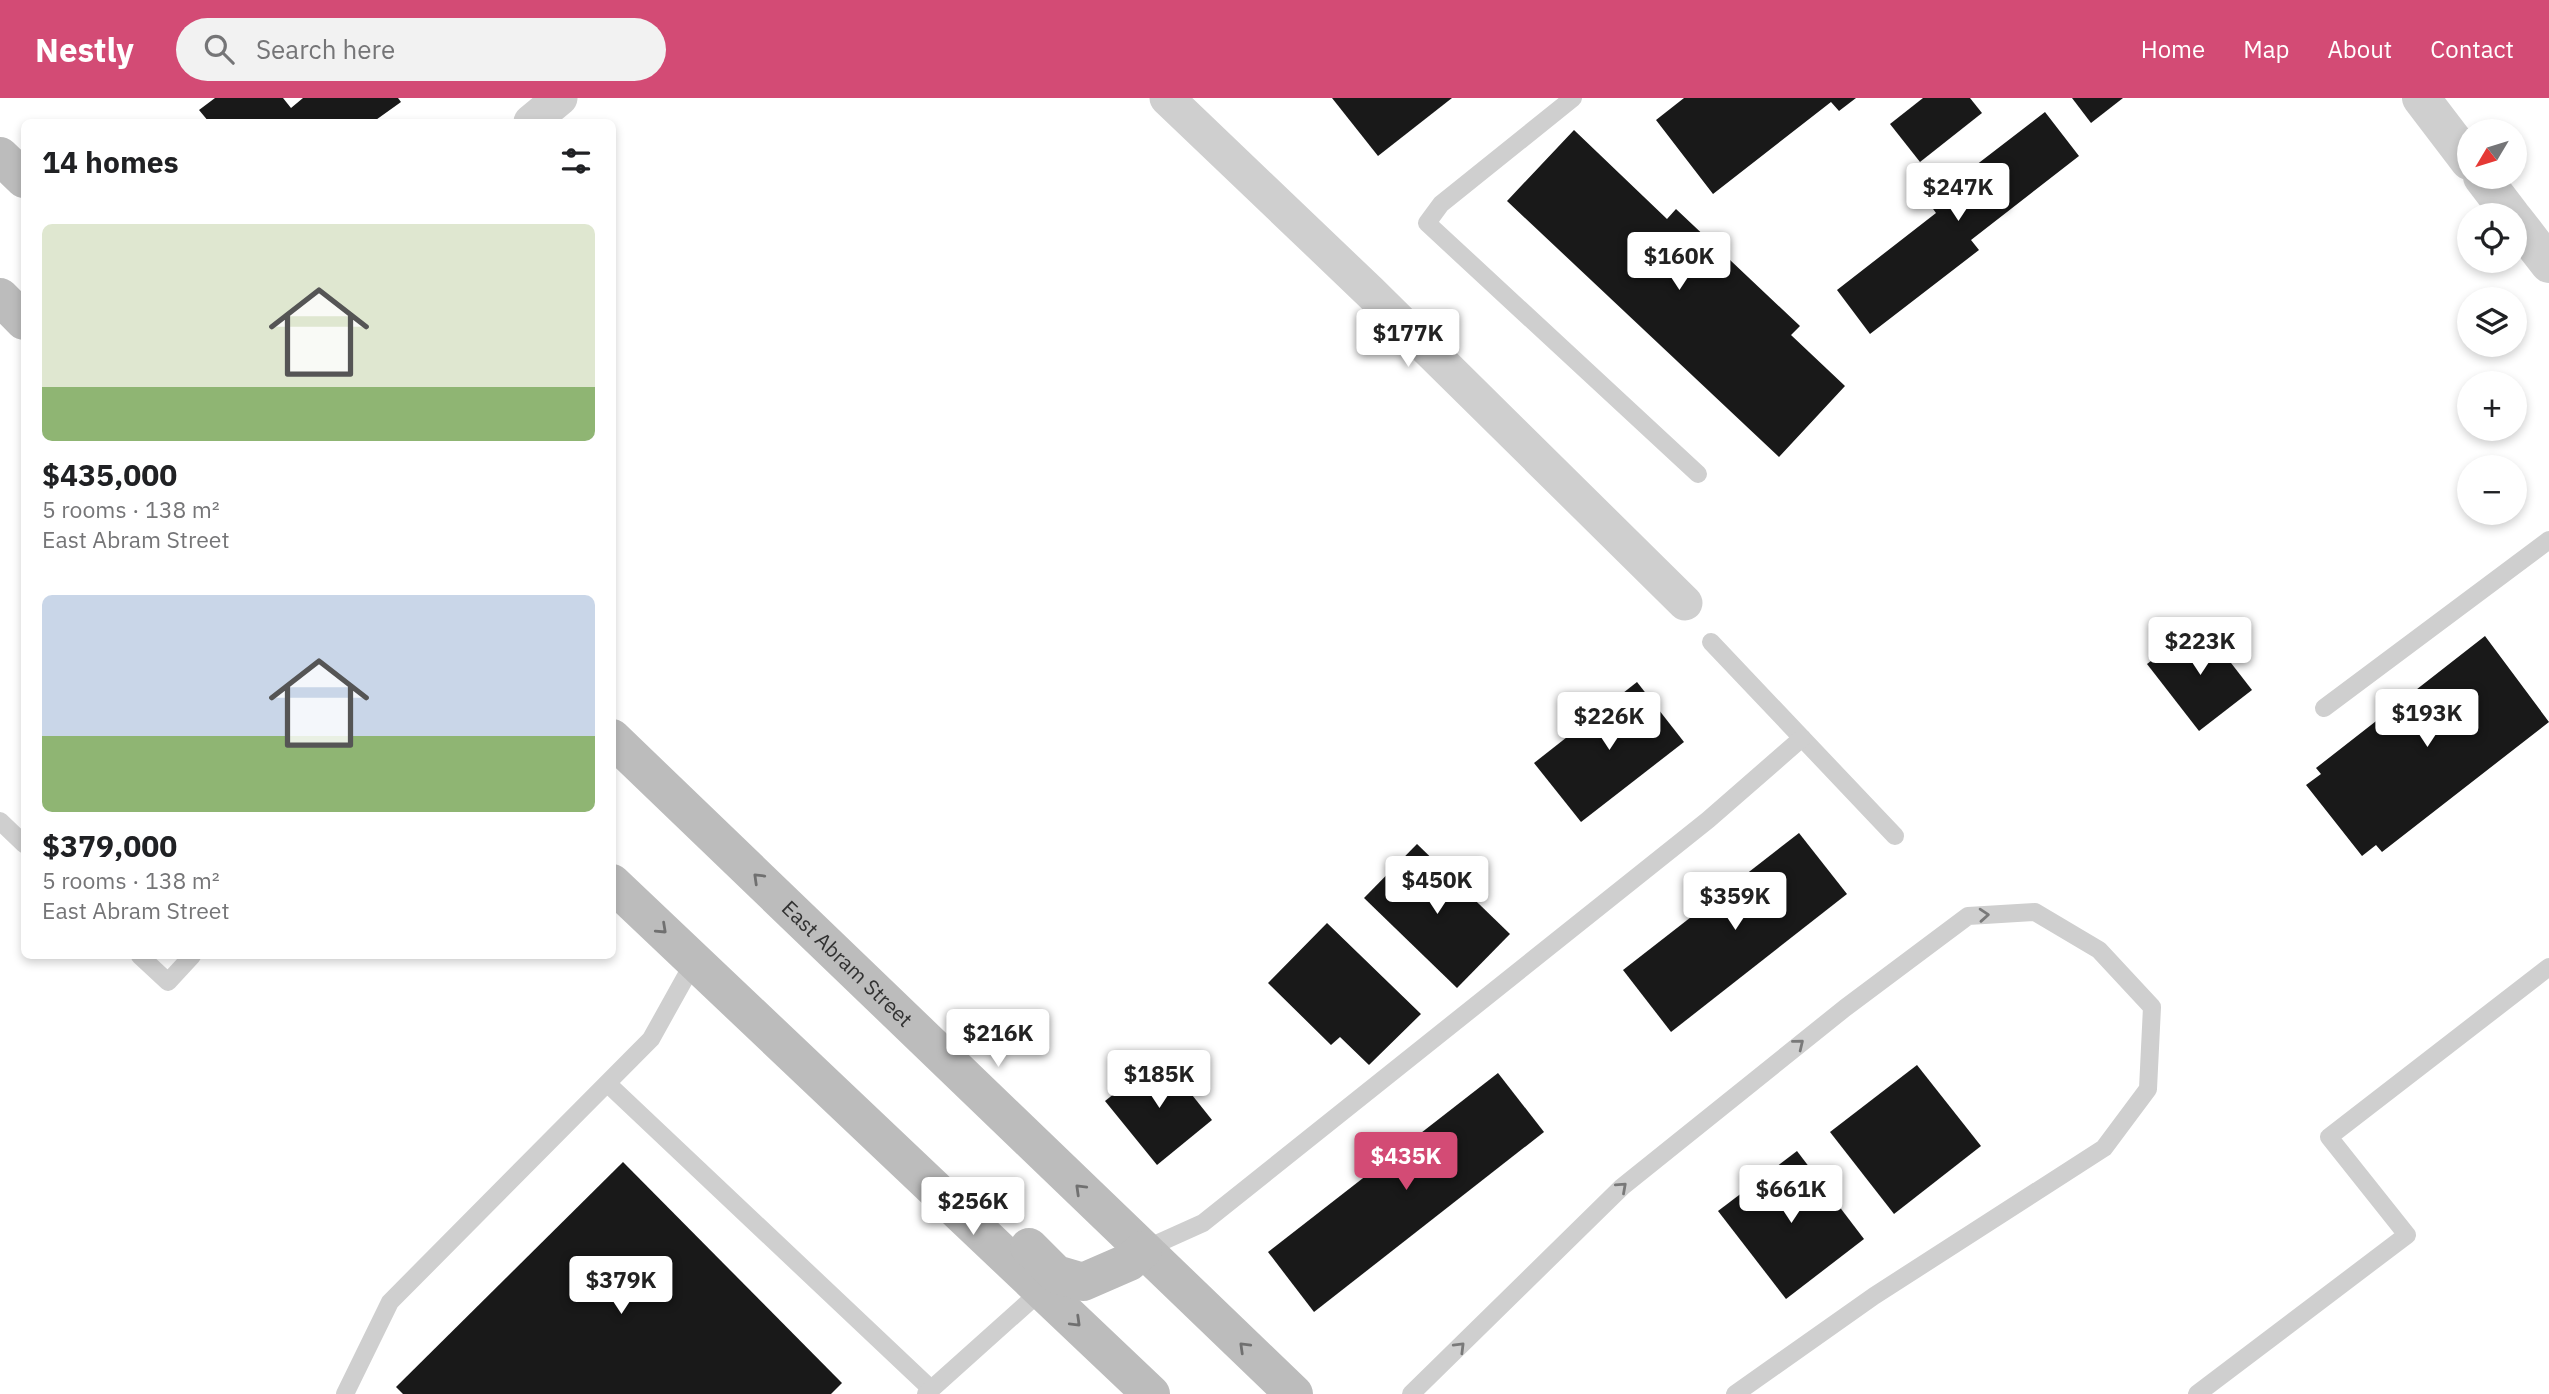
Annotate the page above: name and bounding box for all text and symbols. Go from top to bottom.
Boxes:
search box [176,18,666,81]
text: Nestly [35,28,134,71]
icon: search [200,30,238,68]
text: Search here [256,32,395,66]
text: Home [2141,33,2205,65]
text: Map [2243,33,2289,65]
text: About [2327,33,2392,65]
text: Contact [2430,33,2514,65]
north arrow [2457,119,2527,189]
map controls [2457,119,2527,525]
text: 14 homes [42,142,179,181]
icon: filters [557,142,595,180]
pin: $247K [1909,164,2007,223]
text: $247K [1922,171,1994,201]
button: locate [2457,203,2527,273]
pin: $160K [1630,232,1728,292]
text: $160K [1643,240,1715,270]
icon: home [256,269,382,395]
button: layers [2457,287,2527,357]
pin: $177K [1359,310,1457,369]
text: $177K [1372,317,1444,347]
button: + [2457,371,2527,441]
text: $435,000 [42,455,177,494]
button: − [2457,455,2527,525]
text: 5 rooms · 138 m² [42,494,220,524]
text: East Abram Street [42,524,230,554]
pin: $223K [2151,618,2249,677]
text: $223K [2164,625,2236,655]
icon: home [256,640,382,766]
pin: $193K [2378,690,2476,749]
pin: $226K [1560,692,1658,752]
text: $193K [2391,697,2463,727]
text: $226K [1573,700,1645,730]
text: $379,000 [42,826,177,865]
pin: $450K [1388,856,1486,916]
text: $450K [1401,864,1473,894]
text: 5 rooms · 138 m² [42,865,220,895]
pin: $359K [1686,872,1784,932]
one-way arrow [753,874,766,887]
text: $359K [1699,880,1771,910]
street label: East Abram Street [776,894,919,1033]
text: East Abram Street [42,895,230,925]
one-way arrow [1978,908,1989,923]
one-way arrow [654,921,667,934]
pin: $216K [949,1010,1047,1069]
text: $216K [962,1017,1034,1047]
one-way arrow [1792,1040,1804,1053]
pin: $185K [1110,1051,1208,1110]
text: $185K [1123,1058,1195,1088]
pin: $435K [1357,1132,1455,1192]
text: $435K [1370,1140,1442,1170]
pin: $661K [1742,1166,1840,1225]
text: $661K [1755,1173,1827,1203]
pin: $256K [924,1178,1022,1237]
one-way arrow [1614,1183,1627,1195]
text: $256K [937,1185,1009,1215]
one-way arrow [1075,1185,1088,1198]
pin: $379K [572,1256,670,1316]
text: $379K [585,1264,657,1294]
one-way arrow [1068,1314,1081,1327]
one-way arrow [1239,1342,1252,1355]
one-way arrow [1452,1342,1465,1355]

